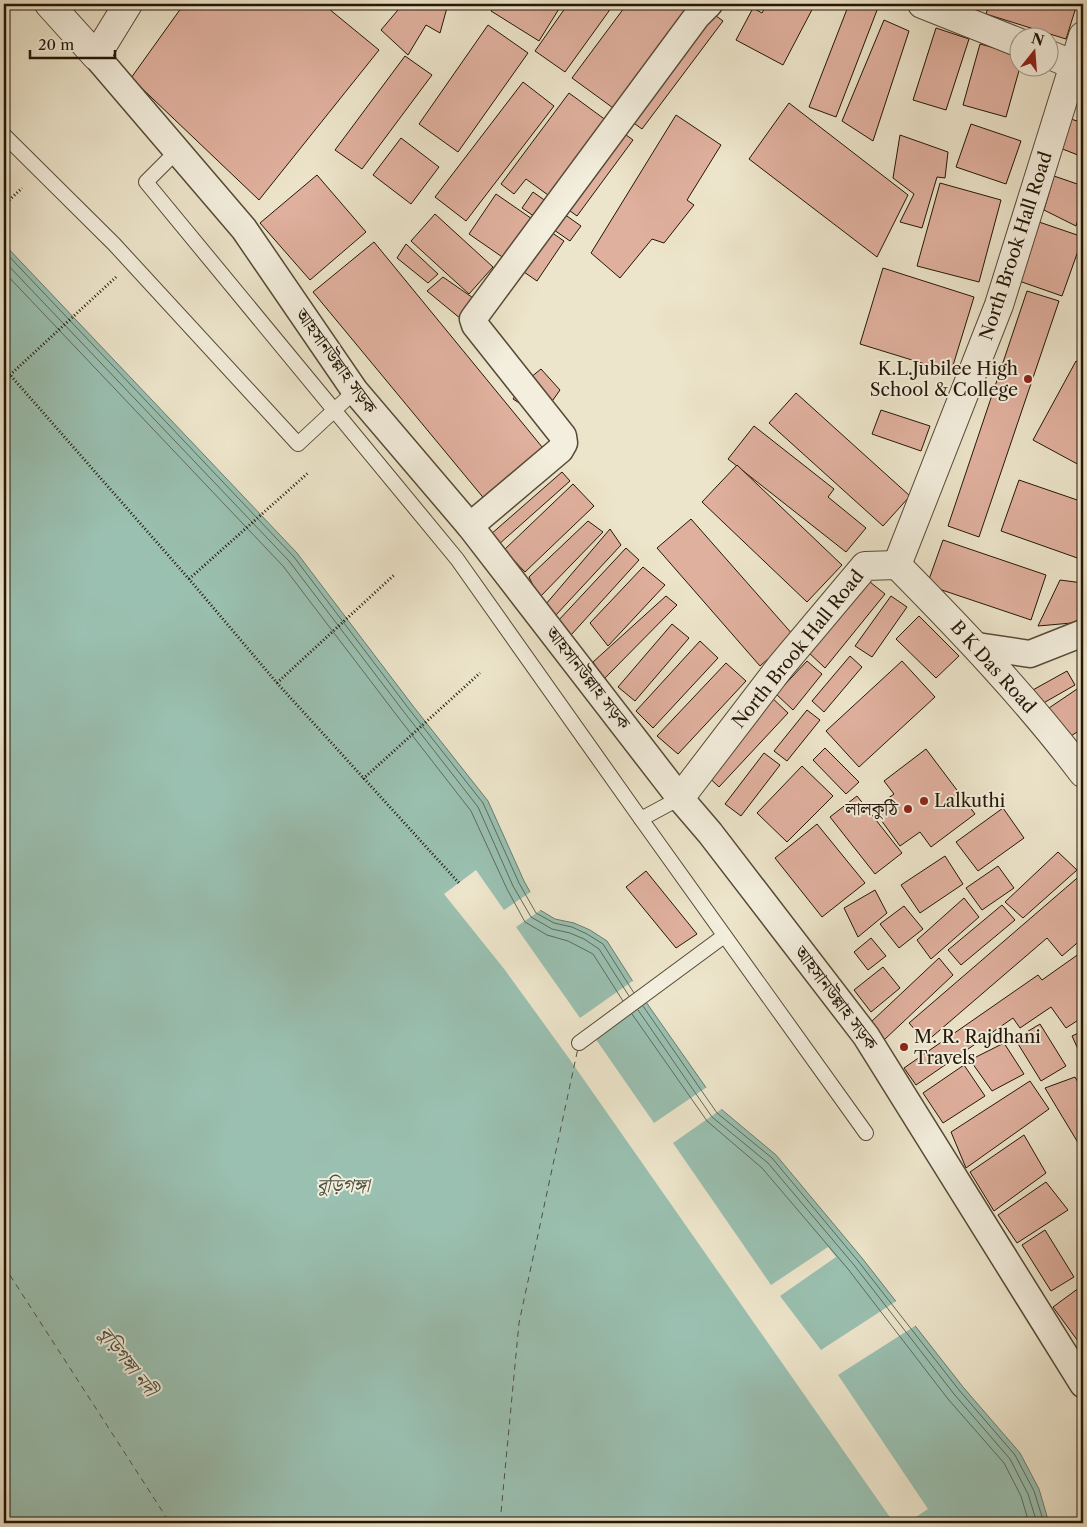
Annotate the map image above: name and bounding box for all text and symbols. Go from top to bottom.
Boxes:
scale bar [30,28,115,60]
north arrow [1010,28,1060,78]
text: N [1029,29,1046,50]
text: 20 m [38,35,74,54]
street label: North Brook Hall Road [975,149,1057,343]
street label: আহসানউল্লাহ সড়ক [290,304,382,419]
place label: K.L.Jubilee High School & College [870,358,1018,401]
marker: K.L.Jubilee High School & College [1022,373,1034,385]
street label: North Brook Hall Road [727,566,869,732]
street label: B K Das Road [946,616,1040,718]
street label: আহসানউল্লাহ সড়ক [541,622,636,735]
place label: Lalkuthi [934,790,1006,812]
marker: Lalkuthi [918,795,930,807]
place label: লালকুঠি [845,798,899,820]
marker: লালকুঠি [902,803,914,815]
street label: আহসানউল্লাহ সড়ক [789,941,883,1055]
place label: M. R. Rajdhani Travels [914,1026,1041,1069]
marker: M. R. Rajdhani Travels [898,1041,910,1053]
water label: বুড়িগঙ্গা [317,1174,372,1197]
water label: বুড়িগঙ্গা নদী [93,1322,163,1402]

